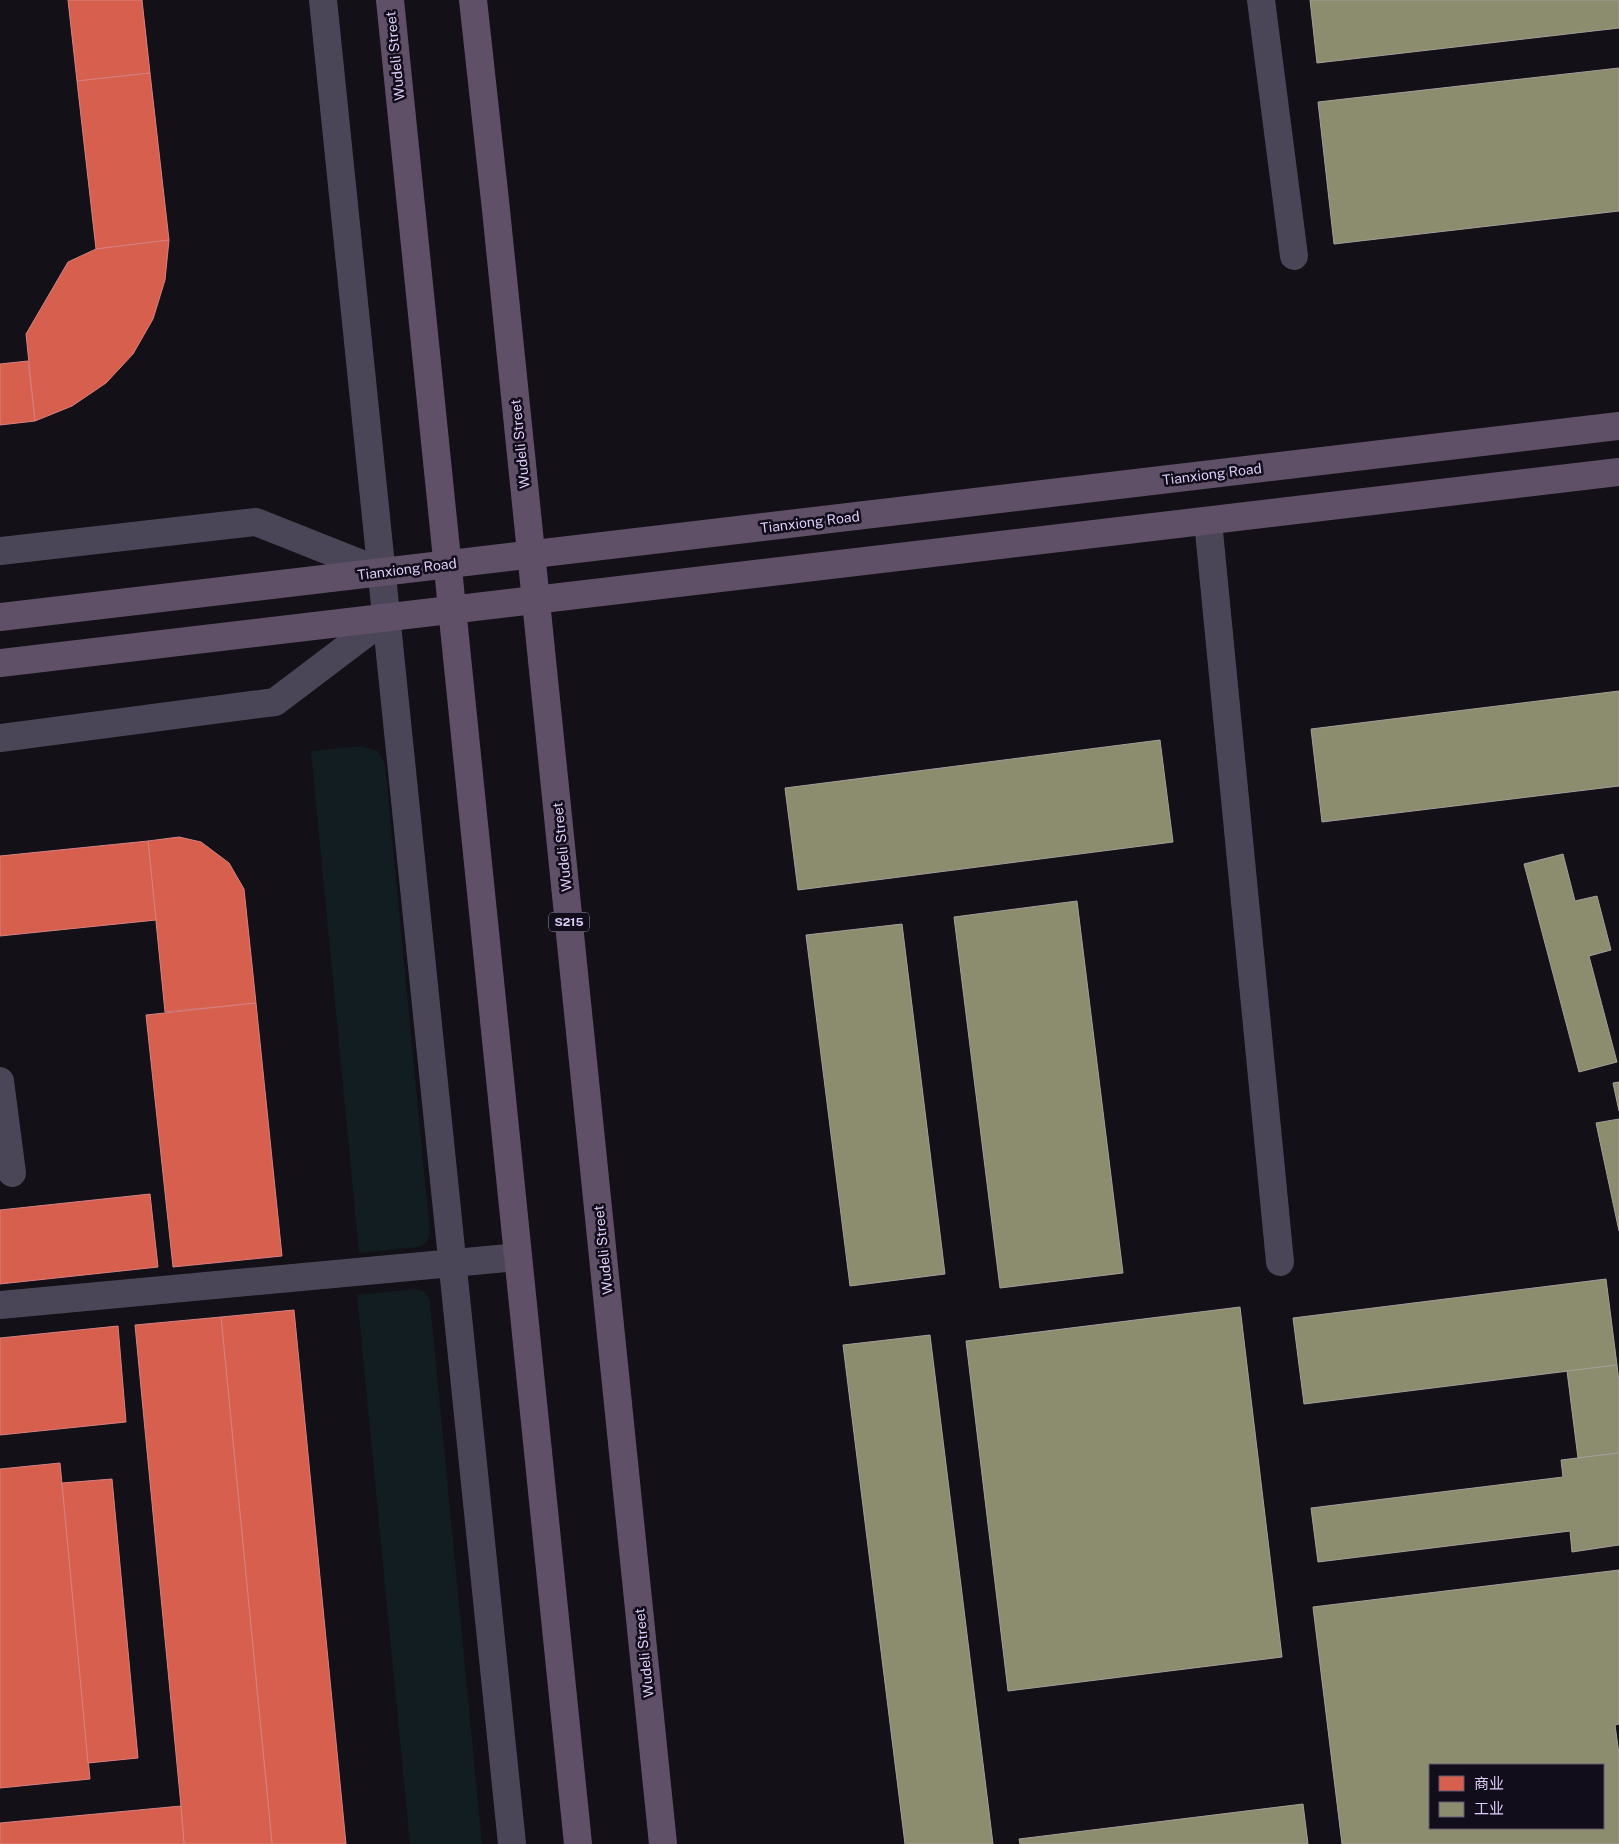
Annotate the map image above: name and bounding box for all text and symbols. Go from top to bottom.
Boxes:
street label: Wudeli Street [382,11,408,101]
street label: Wudeli Street [507,399,533,489]
street label: Tianxiong Road [1161,460,1263,488]
street label: Tianxiong Road [759,508,861,536]
street label: Tianxiong Road [356,555,458,583]
street label: Wudeli Street [549,802,575,892]
road number: S215 [549,912,589,932]
street label: Wudeli Street [590,1205,616,1295]
street label: Wudeli Street [631,1608,657,1698]
legend [1429,1764,1604,1829]
text: 商业 [1474,1775,1504,1792]
text: 工业 [1474,1800,1504,1817]

